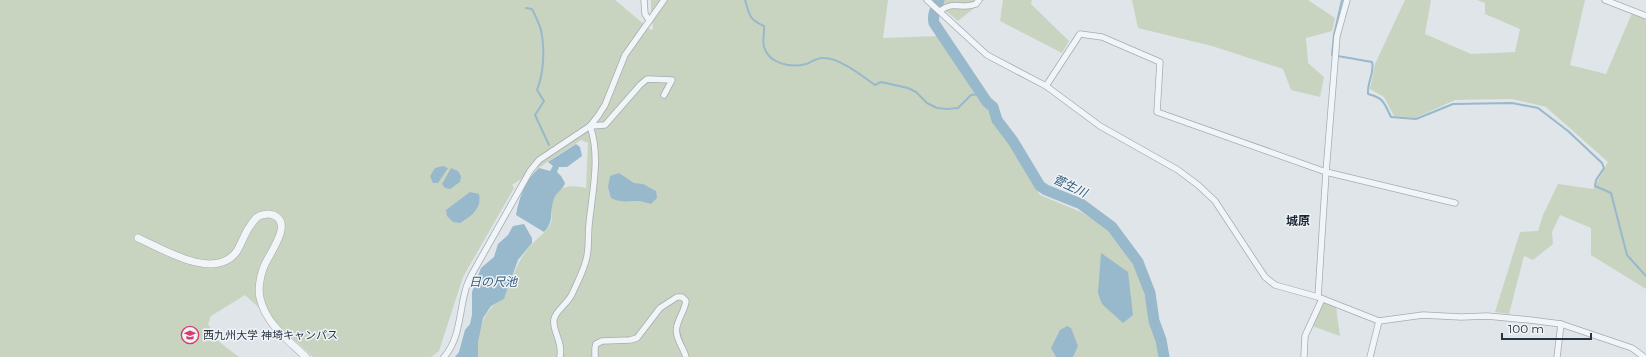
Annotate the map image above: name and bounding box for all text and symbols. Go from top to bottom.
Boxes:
water label: 菅生川 [1051,171,1092,201]
district label: 城原 [1286,213,1310,228]
water label: 日の尺池 [469,274,518,289]
scale bar [1502,315,1591,341]
text: 100 m [1508,321,1544,336]
school or university icon: 西九州大学 神埼キャンパス [180,325,200,345]
place label: 西九州大学 神埼キャンパス [203,328,338,342]

